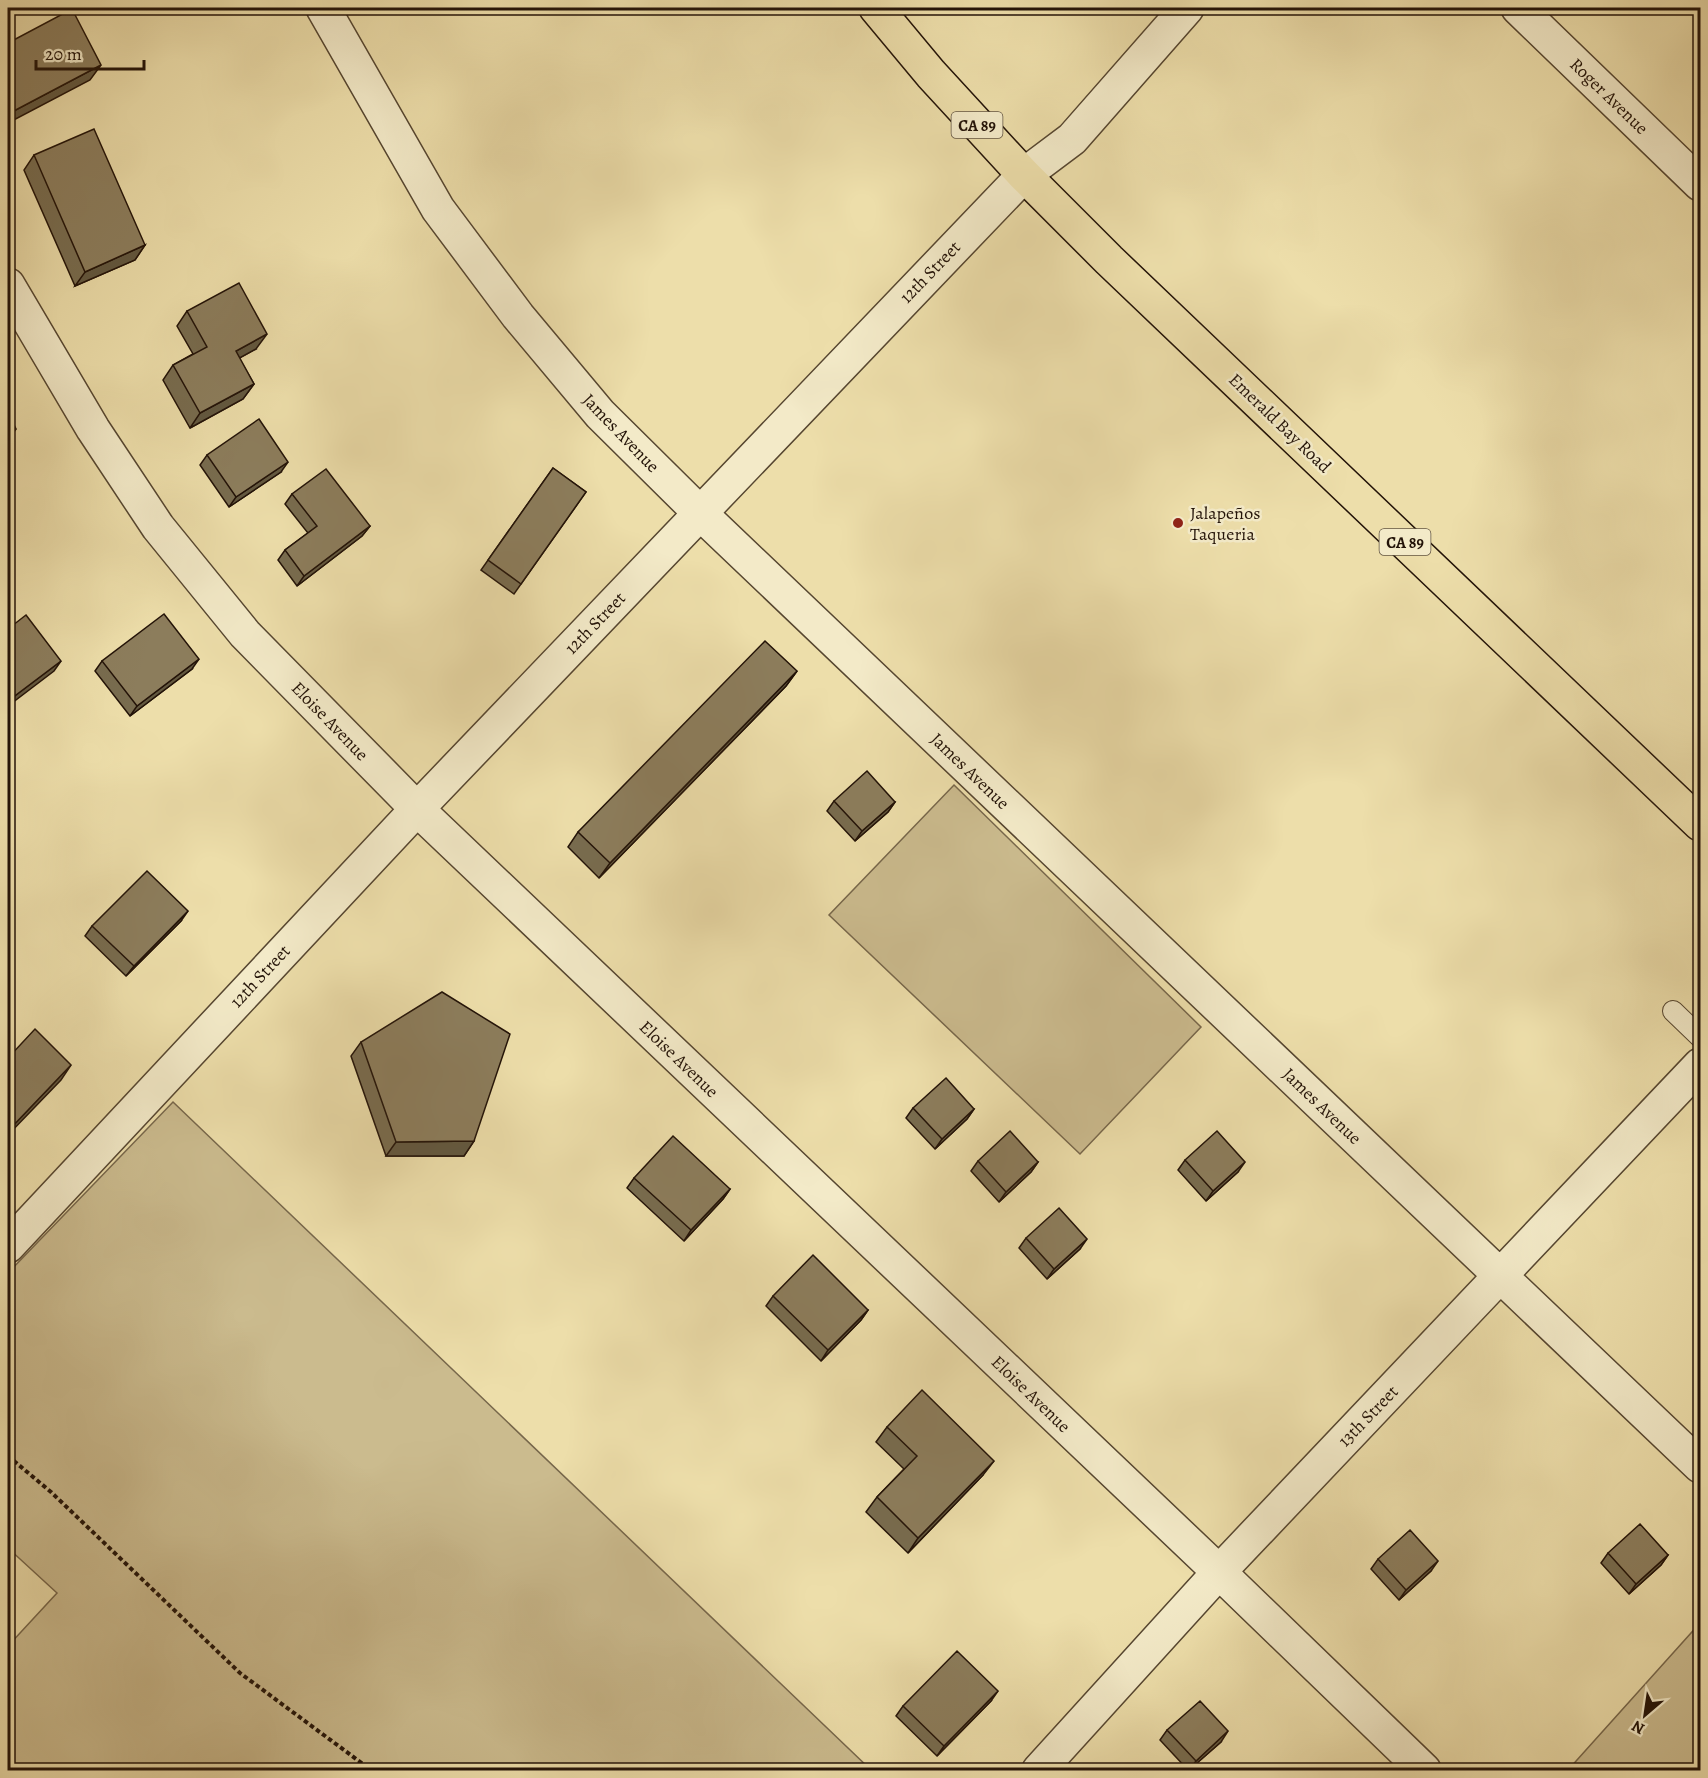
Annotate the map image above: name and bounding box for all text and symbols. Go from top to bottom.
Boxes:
scale bar [36,33,144,71]
text: 20 m [45,42,82,66]
street label: Roger Avenue [1564,52,1654,140]
road number: CA 89 [952,112,1002,138]
street label: 12th Street [894,236,966,308]
street label: Emerald Bay Road [1224,368,1337,478]
street label: James Avenue [577,388,665,478]
place label: Jalapeños Taqueria [1190,501,1260,546]
marker: Jalapeños Taqueria [1171,516,1185,530]
road number: CA 89 [1380,529,1430,555]
street label: 12th Street [559,587,631,659]
street label: Eloise Avenue [286,676,374,766]
street label: James Avenue [925,727,1015,815]
street label: 12th Street [225,939,295,1013]
street label: Eloise Avenue [634,1015,724,1103]
street label: James Avenue [1277,1062,1367,1150]
street label: Eloise Avenue [986,1350,1076,1438]
street label: 13th Street [1333,1380,1403,1452]
north arrow [1615,1685,1675,1745]
text: N [1627,1715,1649,1740]

